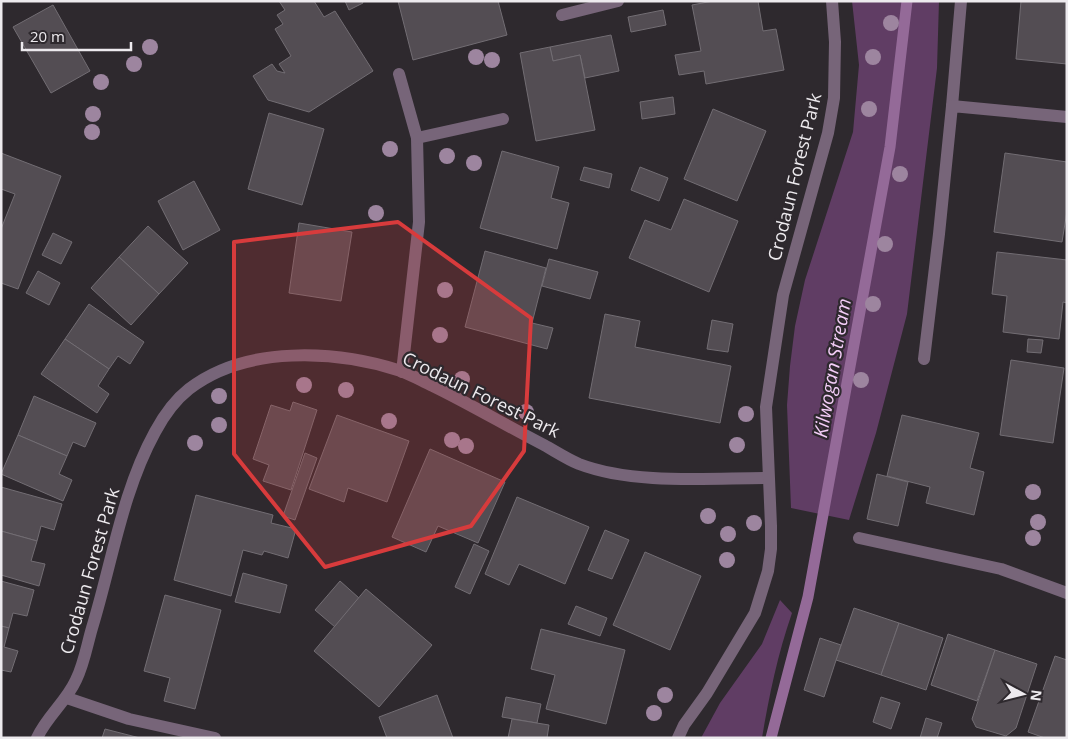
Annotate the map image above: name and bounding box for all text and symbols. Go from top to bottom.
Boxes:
scale bar [22,20,131,52]
text: 20 m [30,26,65,46]
street label: Crodaun Forest Park [762,90,827,263]
water label: Kilwogan Stream [807,296,857,440]
street label: Crodaun Forest Park [399,346,565,443]
street label: Crodaun Forest Park [54,484,124,657]
north arrow [998,669,1048,719]
text: N [1026,689,1047,702]

